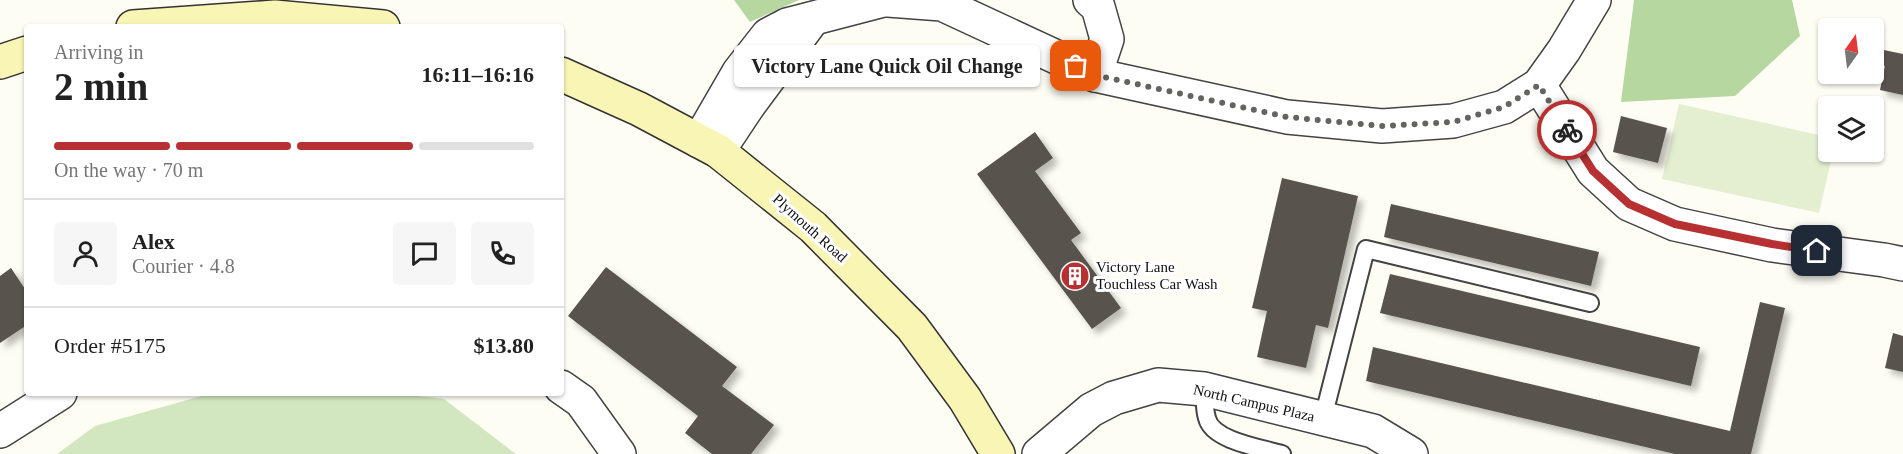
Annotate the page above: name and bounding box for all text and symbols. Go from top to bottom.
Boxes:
north arrow [1818,18,1884,84]
map controls [1818,18,1884,162]
pin [1050,40,1101,91]
text: Arriving in [54,41,143,63]
callout: Victory Lane Quick Oil Change [734,45,1040,87]
icon: bag [1059,49,1092,82]
text: Victory Lane Quick Oil Change [751,55,1023,77]
text: 16:11–16:16 [422,62,534,87]
text: 2 min [54,65,148,108]
button: layers [1818,96,1884,162]
courier [1537,100,1597,160]
icon: bike [1551,114,1584,147]
text: On the way · 70 m [54,159,203,181]
street label: Plymouth Road [770,191,851,266]
button: person [54,222,117,285]
button: chat [393,222,456,285]
button: phone [471,222,534,285]
pin [1791,225,1842,276]
text: Alex [132,229,175,254]
icon: home [1800,234,1833,267]
text: Courier · 4.8 [132,255,235,277]
place label: Victory Lane Touchless Car Wash [1096,259,1218,292]
building icon: Victory Lane Touchless Car Wash [1059,260,1091,292]
text: Order #5175 [54,333,166,358]
text: $13.80 [474,333,534,358]
street label: North Campus Plaza [1192,381,1317,425]

